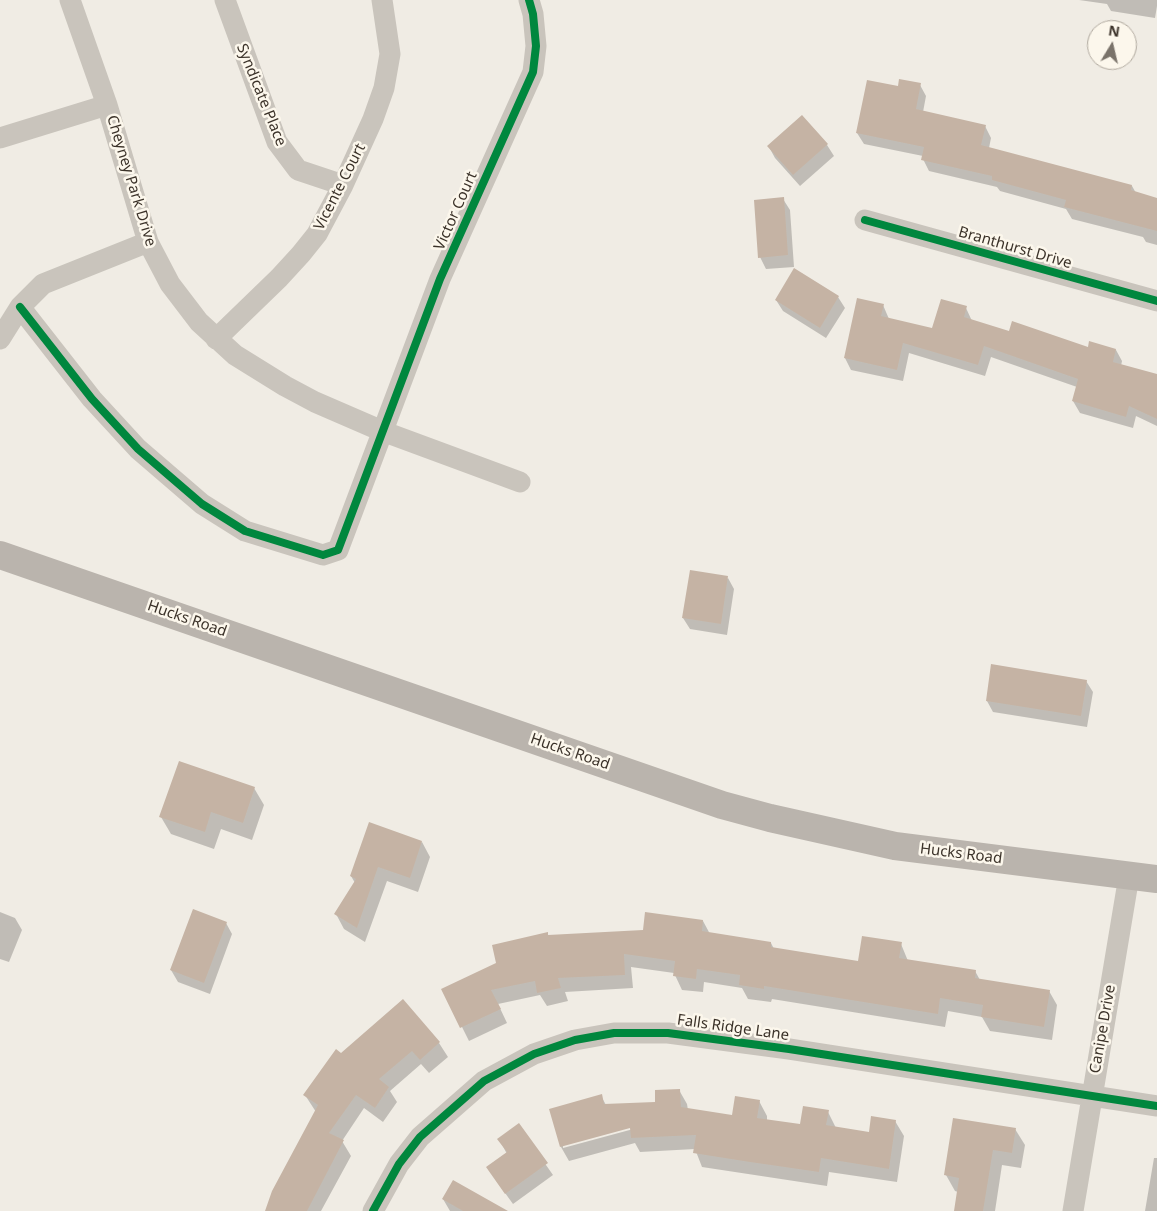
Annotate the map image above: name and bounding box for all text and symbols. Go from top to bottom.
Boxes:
north arrow [1087,20,1137,70]
text: N [1107,20,1121,41]
street label: Syndicate Place [232,41,290,149]
street label: Cheyney Park Drive [102,113,160,249]
street label: Vicente Court [310,141,370,233]
street label: Victor Court [431,169,481,253]
street label: Branthurst Drive [956,223,1074,273]
street label: Hucks Road [145,597,229,641]
street label: Hucks Road [528,730,612,774]
street label: Hucks Road [919,840,1003,868]
street label: Canipe Drive [1086,983,1120,1075]
street label: Falls Ridge Lane [676,1011,790,1045]

